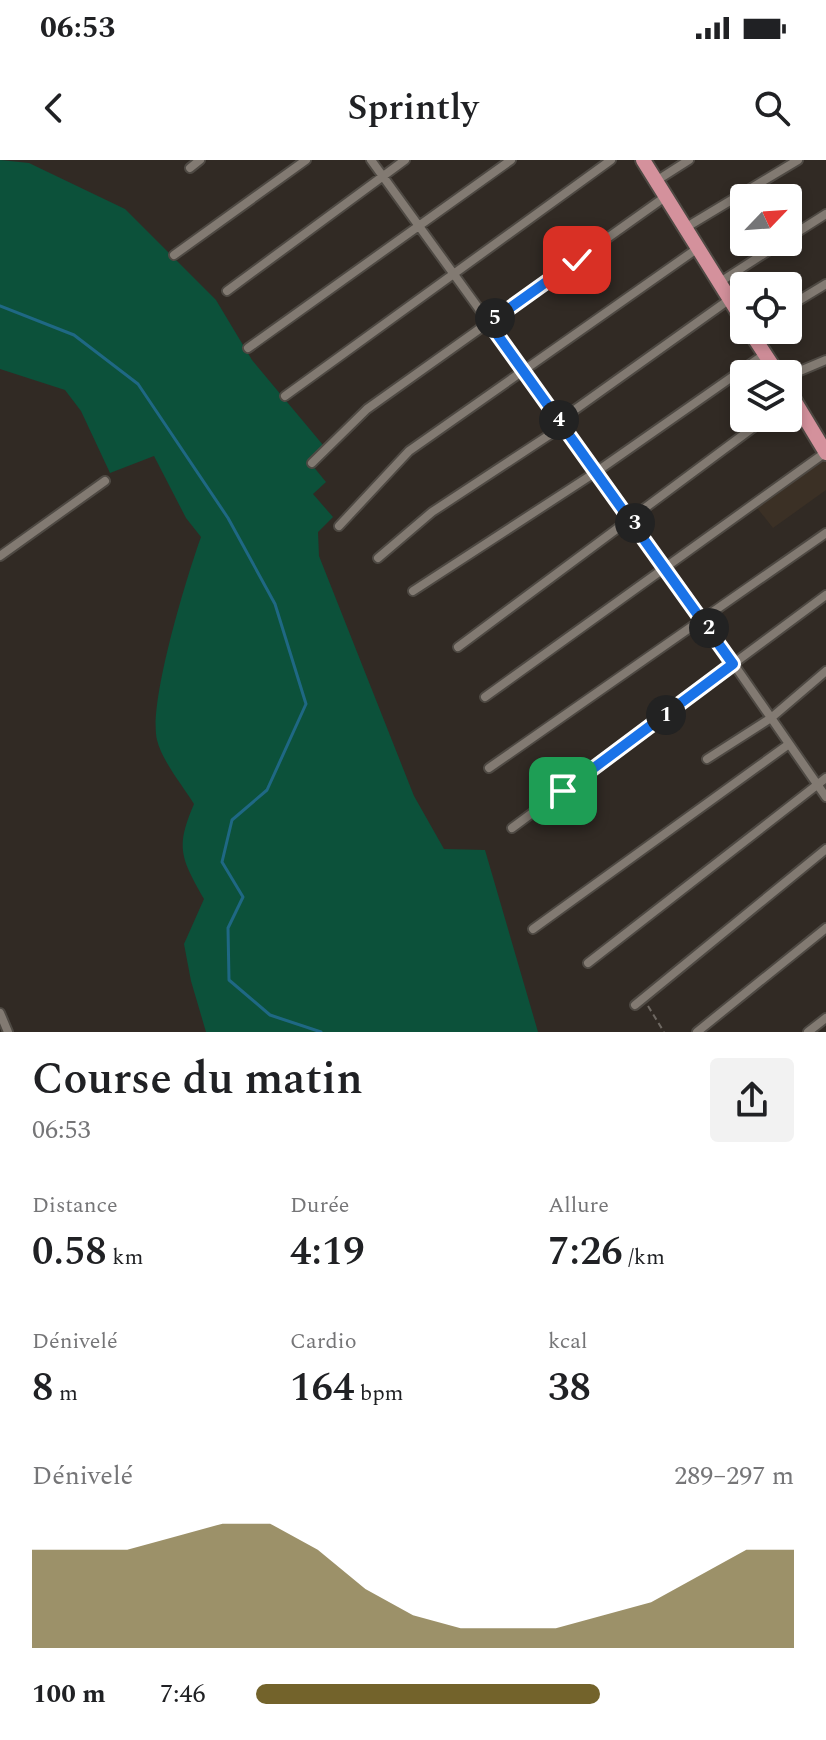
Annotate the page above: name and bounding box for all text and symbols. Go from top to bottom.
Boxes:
text: 06:53 [40,5,115,51]
text: Sprintly [347,81,479,136]
icon: back [32,86,76,130]
icon: search [750,86,794,130]
north arrow [730,184,802,256]
map controls [730,184,802,432]
pin [543,226,611,294]
icon: check [555,238,599,282]
button: locate [730,272,802,344]
pin: 5 [475,298,515,338]
text: 5 [489,301,501,334]
button: layers [730,360,802,432]
pin: 4 [539,400,579,440]
text: 4 [553,403,565,436]
pin: 3 [615,503,655,543]
text: 3 [629,506,641,539]
pin: 2 [689,608,729,648]
text: 2 [703,611,715,644]
pin: 1 [646,695,686,735]
text: 1 [660,698,672,731]
pin [529,757,597,825]
icon: arrive [541,769,585,813]
text: Course du matin [32,1046,363,1113]
button: share [710,1058,794,1142]
text: 06:53 [32,1110,91,1150]
text: Distance [32,1189,118,1222]
text: Durée [290,1189,349,1222]
text: Allure [548,1189,609,1222]
text: 0.58 [32,1222,107,1283]
text: 4:19 [290,1222,365,1283]
text: 7:26 [548,1222,623,1283]
text: km [107,1241,143,1274]
text: /km [623,1241,665,1274]
text: Dénivelé [32,1325,118,1358]
text: Cardio [290,1325,357,1358]
text: kcal [548,1325,588,1358]
text: 8 [32,1358,53,1419]
text: 164 [290,1358,354,1419]
text: 38 [548,1358,591,1419]
text: m [53,1377,78,1410]
text: bpm [354,1377,404,1410]
text: Dénivelé [32,1456,133,1496]
text: 289–297 m [674,1456,794,1496]
text: 100 m [32,1674,106,1714]
text: 7:46 [160,1674,206,1714]

